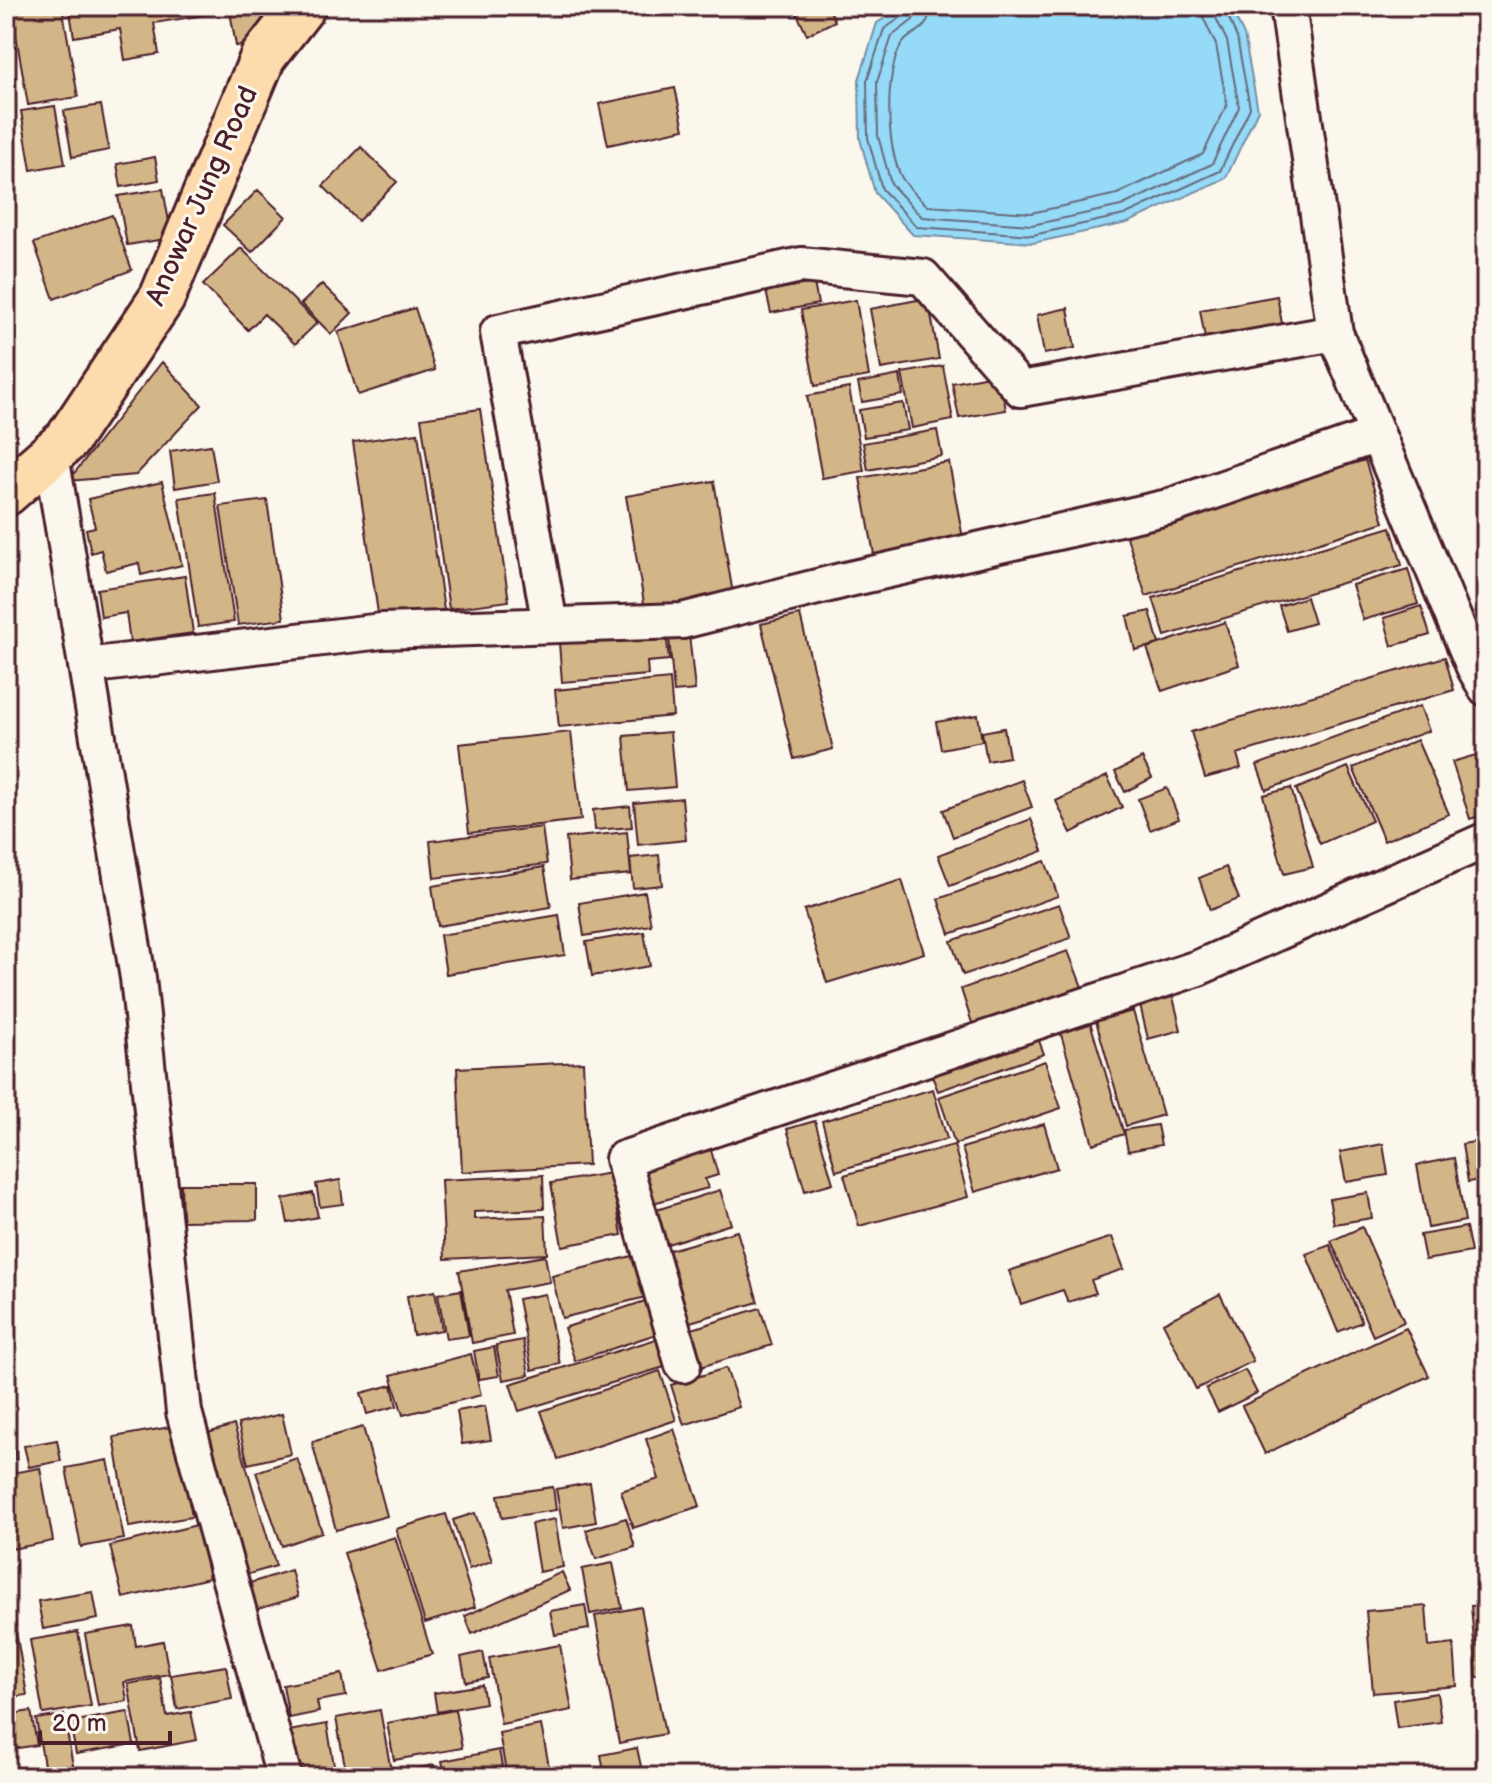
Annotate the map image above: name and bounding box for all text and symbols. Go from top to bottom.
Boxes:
street label: Anowar Jung Road [139,81,265,311]
scale bar [40,1695,170,1745]
text: 20 m [52,1709,107,1738]

